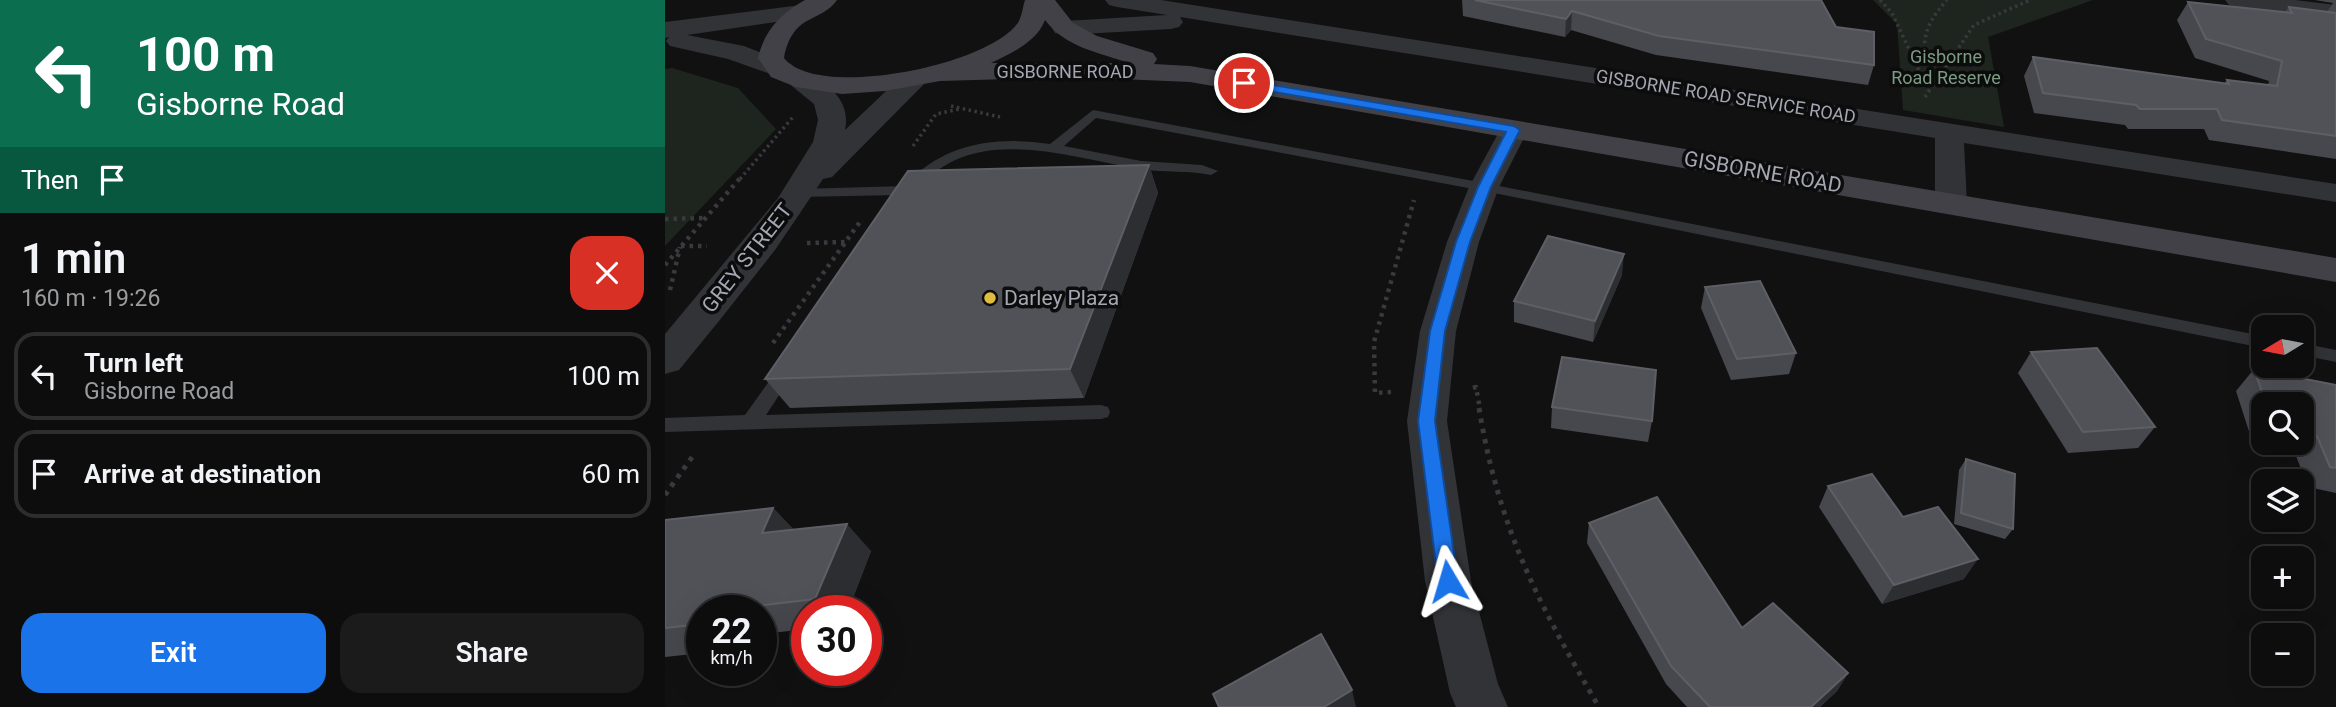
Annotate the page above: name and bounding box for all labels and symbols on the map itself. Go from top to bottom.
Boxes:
park label: Gisborne Road Reserve [1891,46,2001,88]
pin [1214,53,1274,113]
street label: GISBORNE ROAD [997,61,1133,82]
street label: GISBORNE ROAD SERVICE ROAD [1595,65,1857,127]
street label: GISBORNE ROAD [1682,146,1844,198]
street label: GREY STREET [697,198,797,317]
place label: Darley Plaza [1004,286,1119,310]
marker: Darley Plaza [982,290,998,306]
north arrow [2251,315,2313,378]
position arrow [1411,544,1485,618]
speed limit sign: 30 [791,595,882,686]

